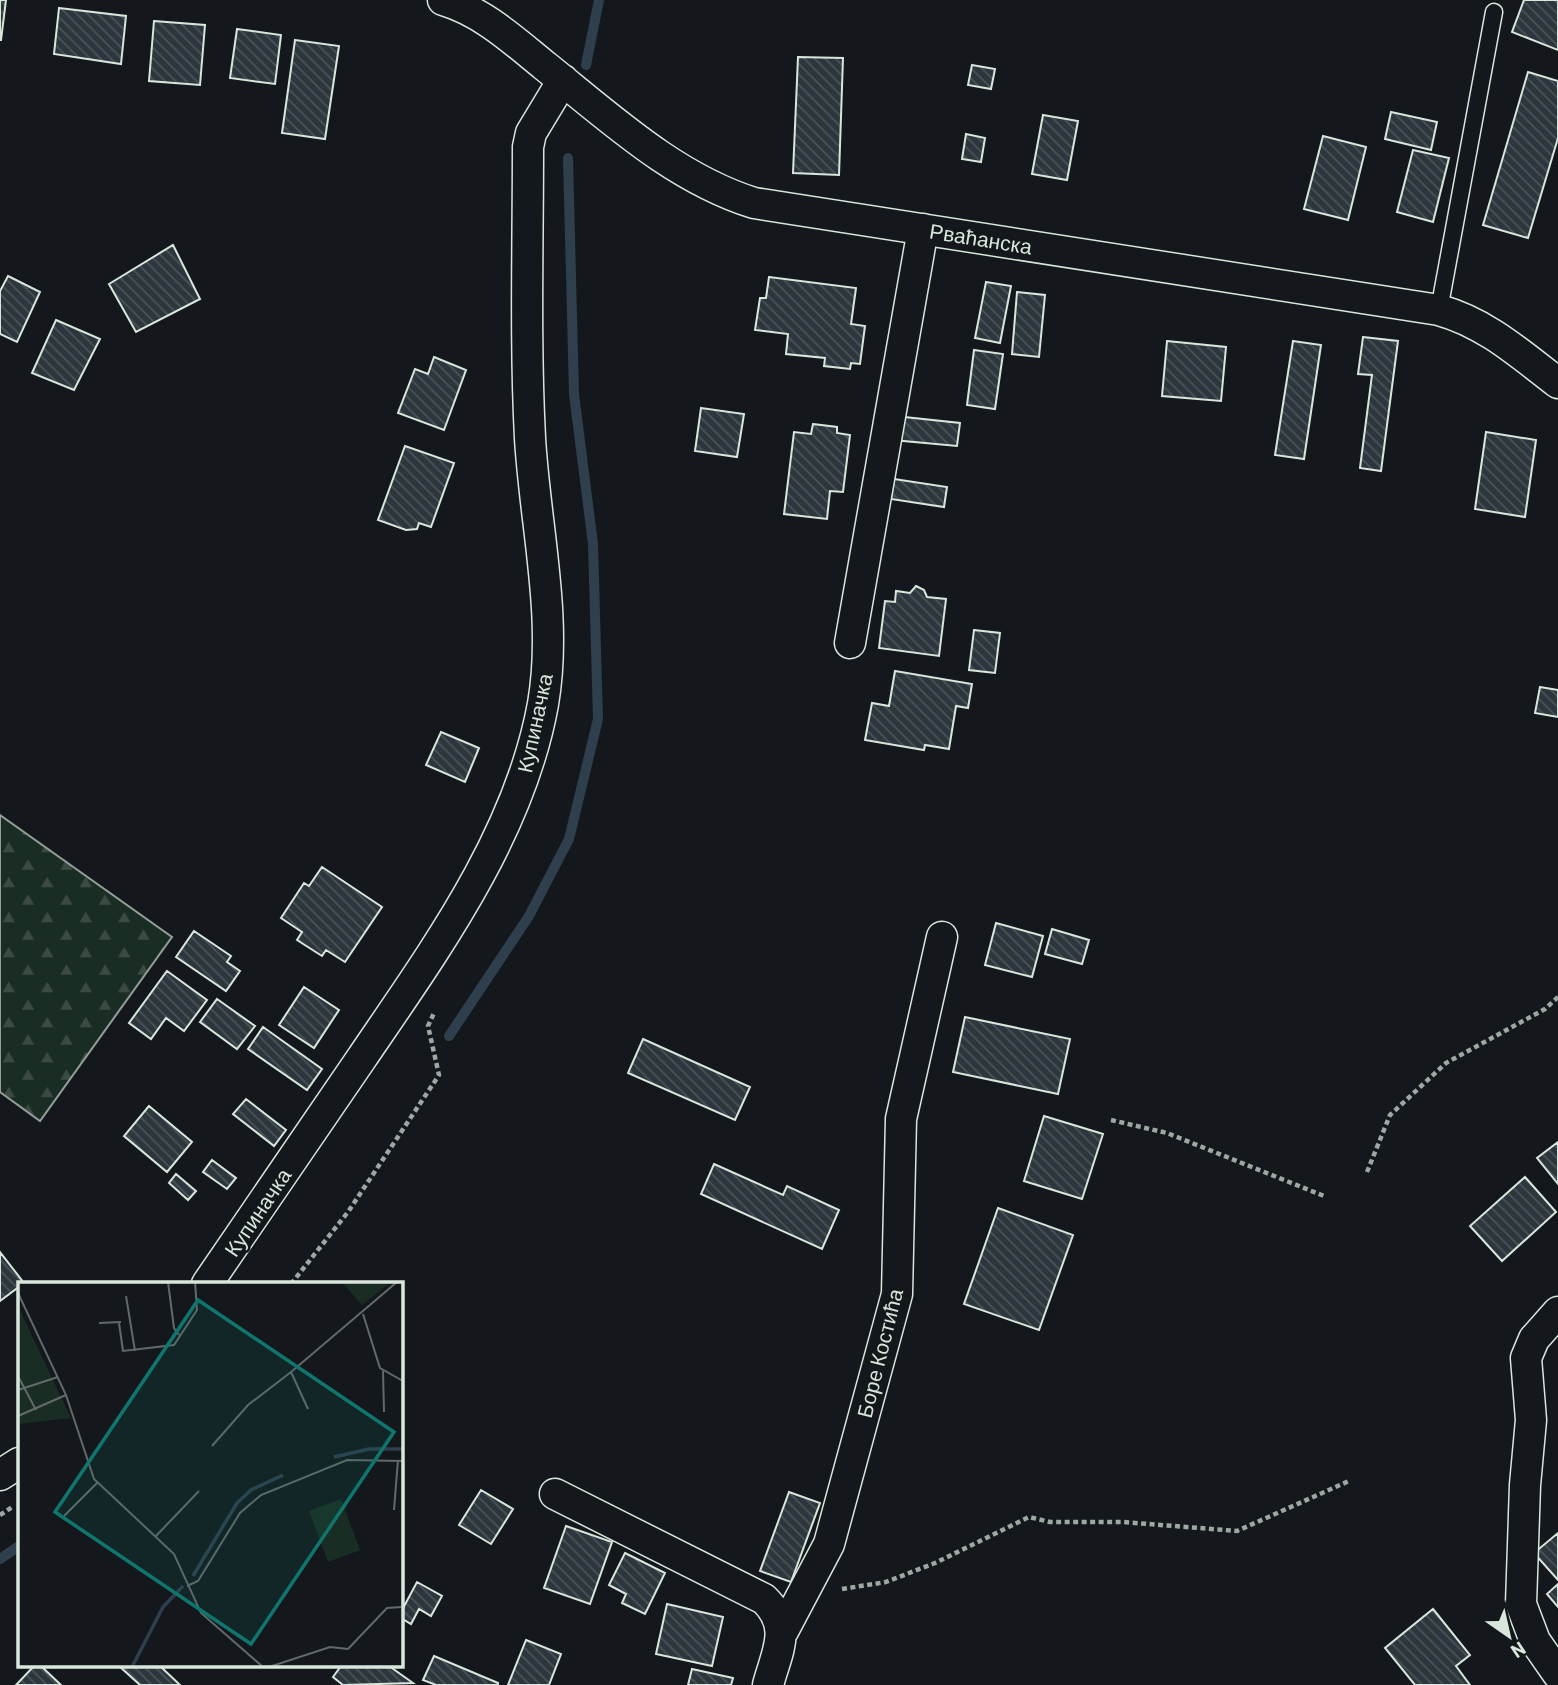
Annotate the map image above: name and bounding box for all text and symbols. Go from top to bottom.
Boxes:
street label: Рваћанска [928,218,1034,258]
street label: Купиначка [511,671,557,775]
street label: Купиначка [218,1163,296,1261]
inset map [18,1282,402,1668]
street label: Боре Костића [851,1286,907,1420]
north arrow [1474,1601,1544,1671]
text: N [1507,1637,1530,1664]

